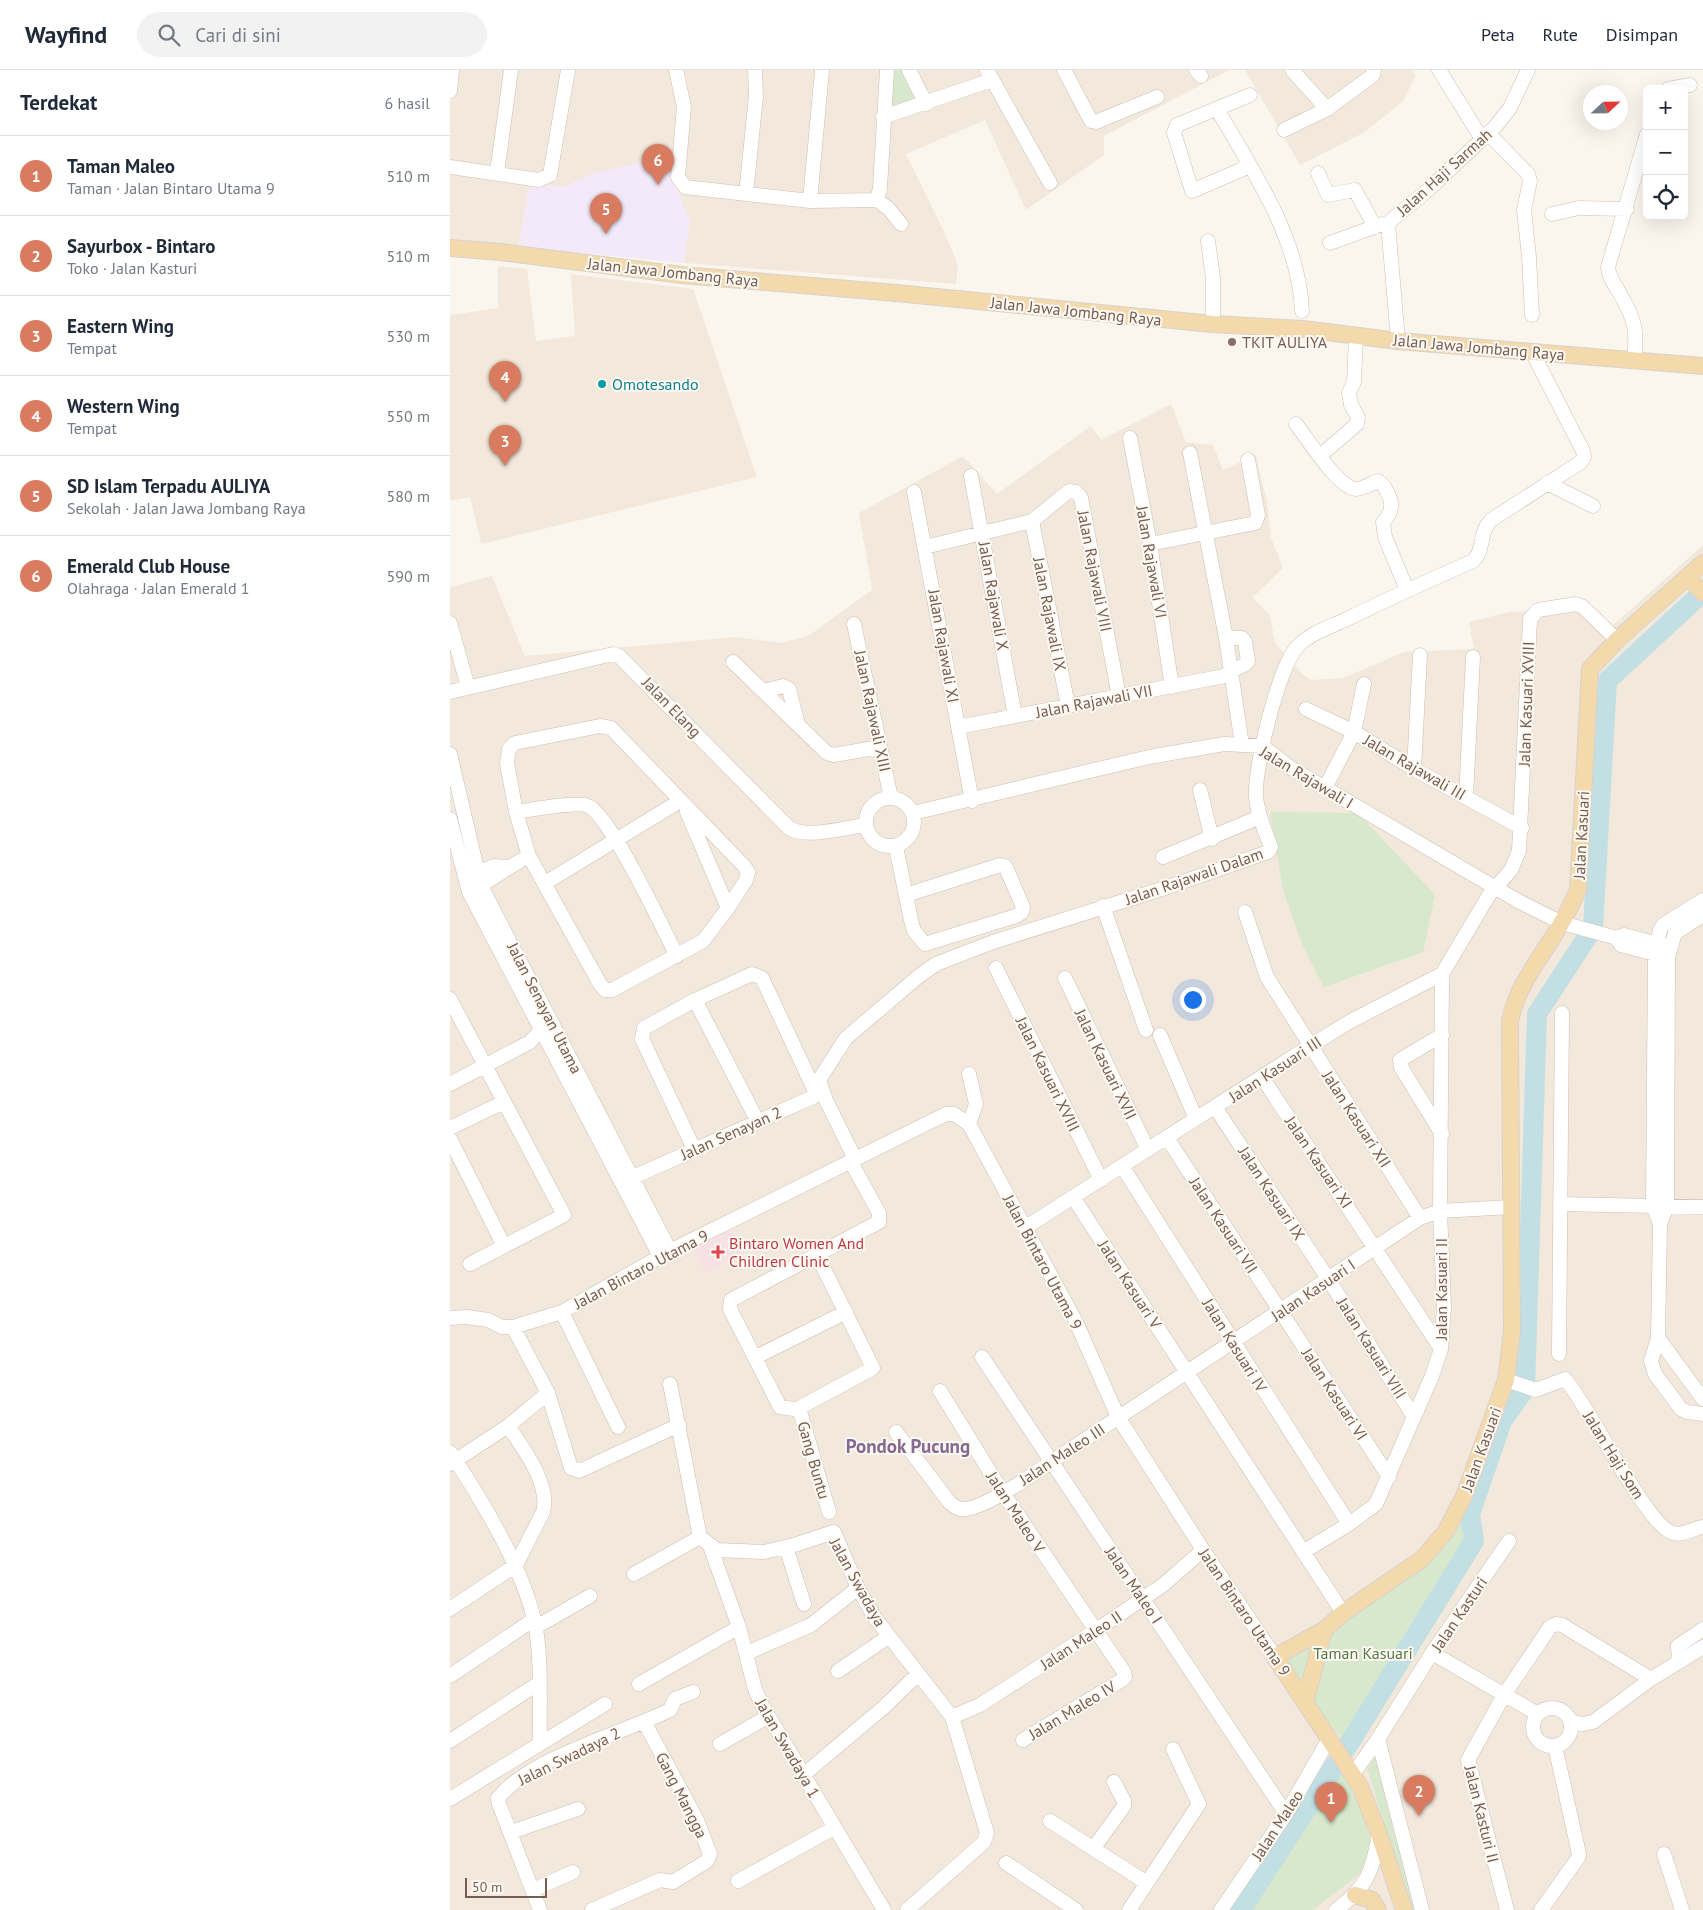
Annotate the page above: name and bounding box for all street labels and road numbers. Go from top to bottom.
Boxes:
street label: Jalan Haji Sarmah [1391,124,1496,221]
street label: Jalan Jawa Jombang Raya [585,253,760,291]
street label: Jalan Jawa Jombang Raya [988,292,1163,330]
street label: Jalan Jawa Jombang Raya [1392,329,1565,364]
street label: Jalan Rajawali VI [1132,503,1172,620]
street label: Jalan Rajawali VIII [1073,508,1117,633]
street label: Jalan Rajawali X [974,539,1013,652]
street label: Jalan Rajawali IX [1029,555,1071,673]
street label: Jalan Rajawali XI [924,587,964,704]
street label: Jalan Kasuari XVIII [1514,641,1538,768]
street label: Jalan Rajawali XIII [850,647,896,774]
street label: Jalan Elang [637,672,706,742]
street label: Jalan Rajawali VII [1033,680,1154,722]
street label: Jalan Rajawali III [1359,729,1470,804]
street label: Jalan Rajawali I [1256,741,1357,813]
street label: Jalan Kasuari [1569,790,1593,881]
street label: Jalan Rajawali Dalam [1121,843,1266,909]
street label: Jalan Senayan Utama [503,938,587,1077]
street label: Jalan Kasuari XVII [1070,1005,1141,1123]
street label: Jalan Kasuari XVIII [1011,1012,1084,1135]
street label: Jalan Kasuari III [1224,1032,1325,1107]
street label: Jalan Kasuari XII [1318,1067,1396,1171]
street label: Jalan Senayan 2 [676,1102,785,1165]
street label: Jalan Kasuari XI [1281,1112,1357,1212]
street label: Jalan Kasuari IX [1234,1142,1310,1244]
street label: Jalan Kasuari VII [1185,1172,1263,1277]
street label: Jalan Bintaro Utama 9 [998,1190,1087,1333]
street label: Jalan Bintaro Utama 9 [569,1225,712,1314]
street label: Jalan Kasuari V [1093,1235,1166,1333]
street label: Jalan Kasuari II [1431,1238,1451,1341]
street label: Jalan Kasuari I [1266,1254,1359,1326]
street label: Jalan Kasuari IV [1198,1294,1272,1396]
street label: Jalan Kasuari VIII [1333,1294,1411,1402]
street label: Jalan Kasuari VI [1298,1344,1372,1444]
street label: Jalan Kasuari [1456,1404,1506,1495]
street label: Jalan Haji Som [1579,1407,1649,1503]
street label: Gang Buntu [793,1419,835,1501]
street label: Jalan Maleo III [1015,1419,1109,1490]
street label: Jalan Maleo V [982,1467,1050,1557]
street label: Jalan Swadaya [825,1533,891,1630]
street label: Jalan Maleo I [1100,1542,1167,1627]
street label: Jalan Bintaro Utama 9 [1194,1543,1295,1680]
street label: Jalan Kasturi [1426,1573,1491,1656]
street label: Jalan Maleo II [1035,1606,1126,1674]
street label: Jalan Maleo IV [1024,1676,1120,1744]
street label: Jalan Swadaya 1 [751,1694,825,1801]
street label: Jalan Swadaya 2 [514,1723,623,1790]
street label: Gang Mangga [652,1749,712,1841]
street label: Jalan Kasturi II [1460,1762,1504,1865]
street label: Jalan Maleo [1246,1786,1307,1865]

